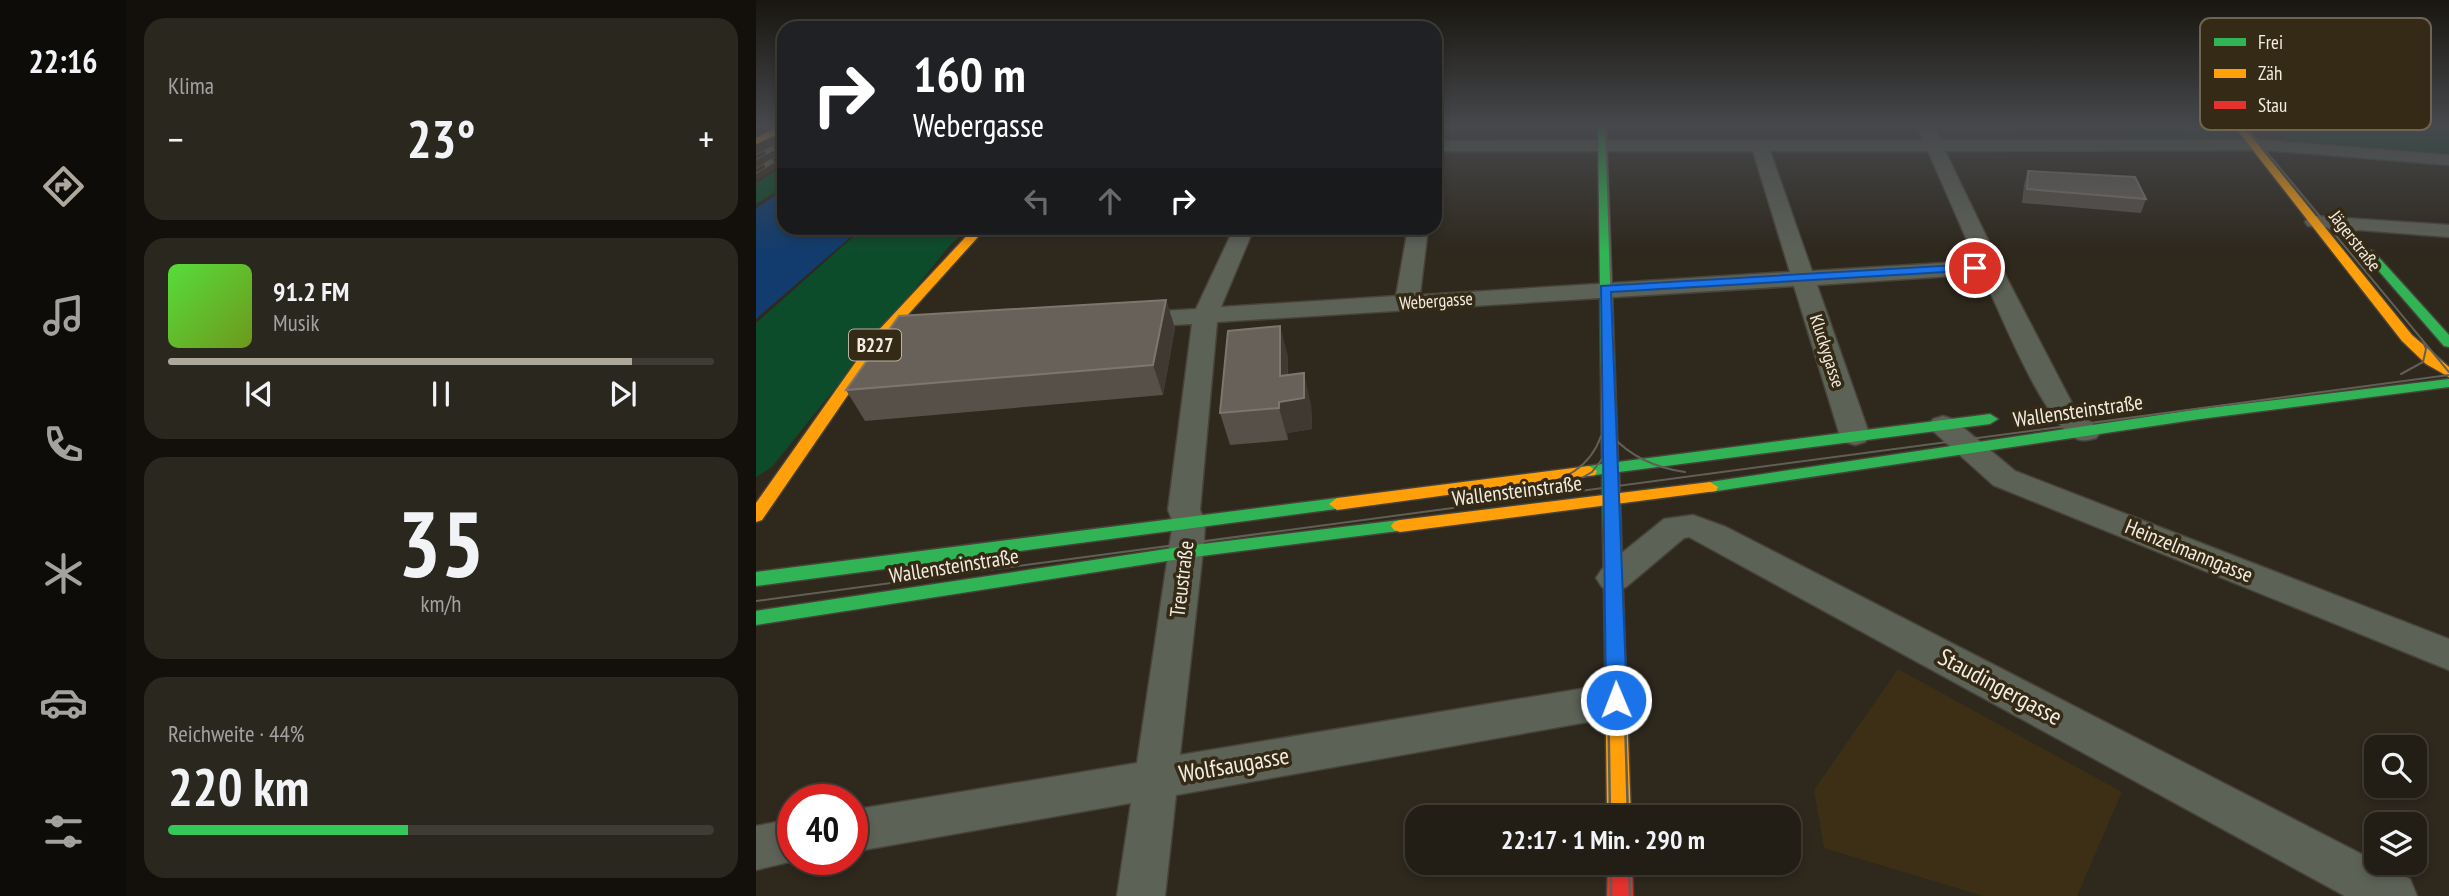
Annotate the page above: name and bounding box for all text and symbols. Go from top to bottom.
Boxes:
legend [2200,18,2431,130]
text: Frei [2258,30,2283,54]
text: 22:16 [28,40,98,82]
text: 160 m [913,42,1026,106]
icon: right [798,49,889,140]
text: Zäh [2258,61,2282,85]
text: Klima [168,71,214,100]
text: Stau [2258,93,2287,117]
text: Webergasse [913,104,1044,146]
text: 23° [407,105,475,172]
text: − [168,114,184,163]
text: + [698,114,714,163]
icon: directions [39,162,88,211]
icon: left [1018,182,1056,220]
icon: ahead [1091,182,1129,220]
icon: right [1164,182,1202,220]
street label: Jägerstraße [2324,205,2386,276]
pin [1945,238,2005,298]
icon: arrive [1956,249,1994,287]
text: 91.2 FM [273,275,349,308]
street label: Webergasse [1398,286,1473,315]
icon: music [39,291,88,340]
text: Musik [273,308,319,337]
street label: Kluckygasse [1805,311,1850,390]
road number: B227 [849,330,901,360]
icon: previous [240,375,278,413]
icon: pause [422,375,460,413]
icon: next [604,375,642,413]
street label: Wallensteinstraße [2011,388,2144,433]
icon: phone [39,420,88,469]
street label: Wallensteinstraße [1450,469,1583,512]
text: 35 [398,484,485,602]
street label: Heinzelmanngasse [2121,513,2257,588]
street label: Treustraße [1163,539,1200,619]
street label: Wallensteinstraße [887,542,1021,589]
icon: climate [39,549,88,598]
text: km/h [421,589,461,618]
street label: Staudingergasse [1933,641,2068,732]
position arrow [1579,663,1653,737]
icon: car [39,678,88,727]
text: Reichweite · 44% [168,719,304,748]
map controls [2364,735,2427,875]
button: search [2364,735,2427,798]
street label: Wolfsaugasse [1176,740,1292,789]
text: 220 km [168,753,309,820]
speed limit sign: 40 [777,784,868,875]
icon: filters [39,807,88,856]
button: layers [2364,812,2427,875]
text: 22:17 · 1 Min. · 290 m [1501,823,1705,856]

